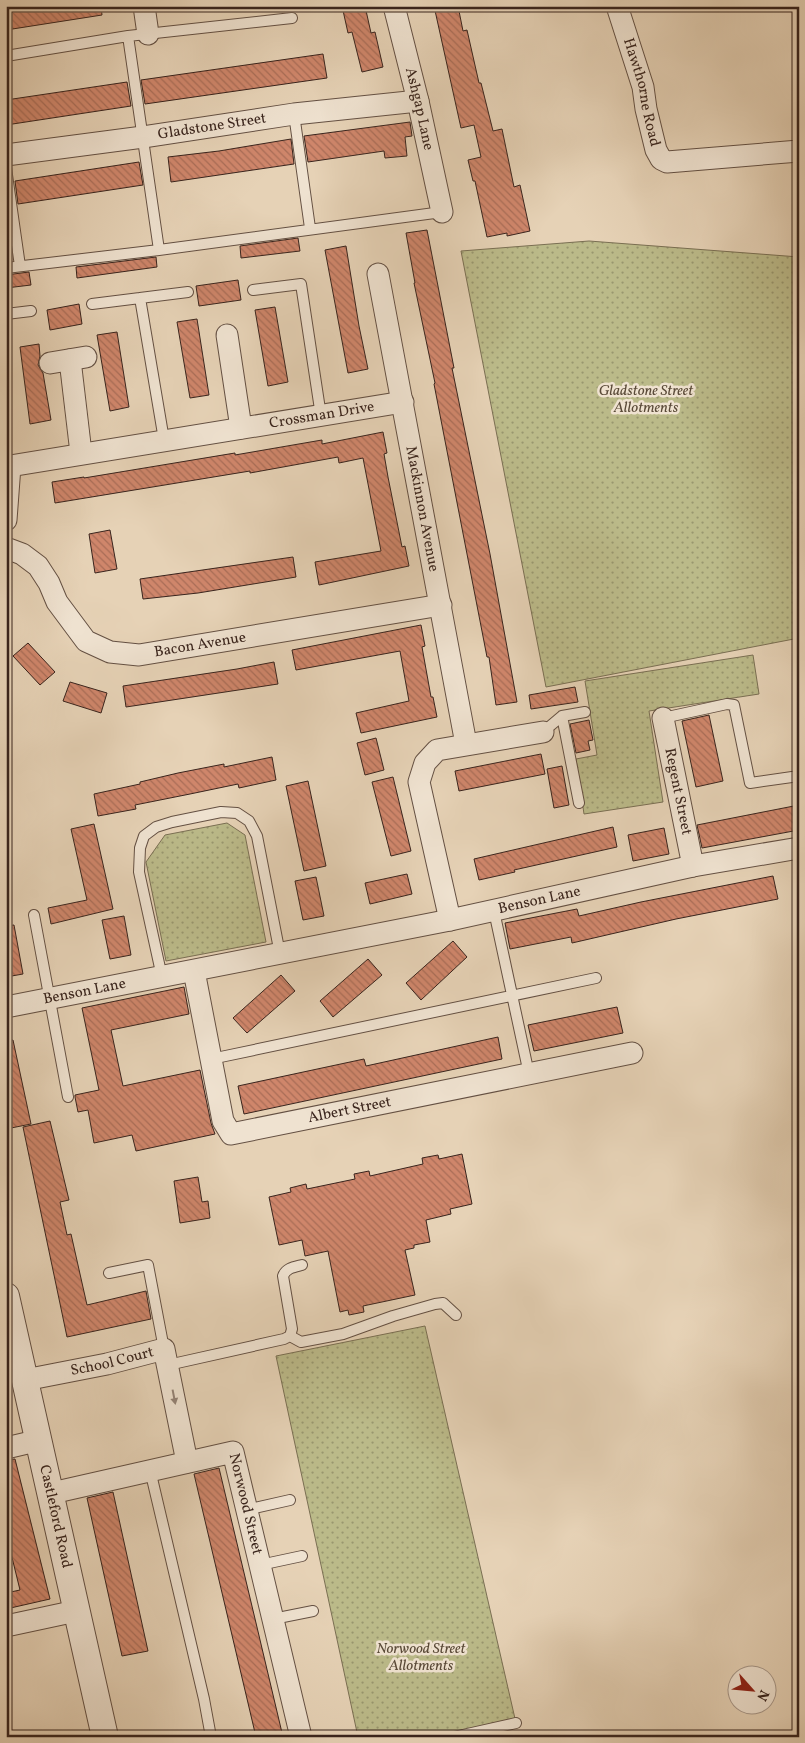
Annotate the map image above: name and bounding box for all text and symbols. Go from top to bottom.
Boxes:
street label: Hawthorne Road [617,35,665,149]
street label: Ashgap Lane [399,65,439,152]
street label: Gladstone Street [156,108,268,145]
park label: Gladstone Street Allotments [599,381,694,419]
street label: Crossman Drive [268,396,376,434]
street label: Mackinnon Avenue [400,444,444,574]
street label: Bacon Avenue [153,627,247,663]
street label: Regent Street [659,746,697,837]
street label: Benson Lane [496,881,583,919]
street label: Benson Lane [41,973,128,1010]
street label: Albert Street [306,1091,393,1129]
street label: School Court [69,1342,156,1381]
one-way arrow [170,1389,178,1404]
street label: Norwood Street [223,1451,268,1557]
street label: Castleford Road [34,1463,77,1570]
park label: Norwood Street Allotments [377,1639,467,1677]
north arrow [728,1666,778,1716]
text: N [751,1686,773,1704]

